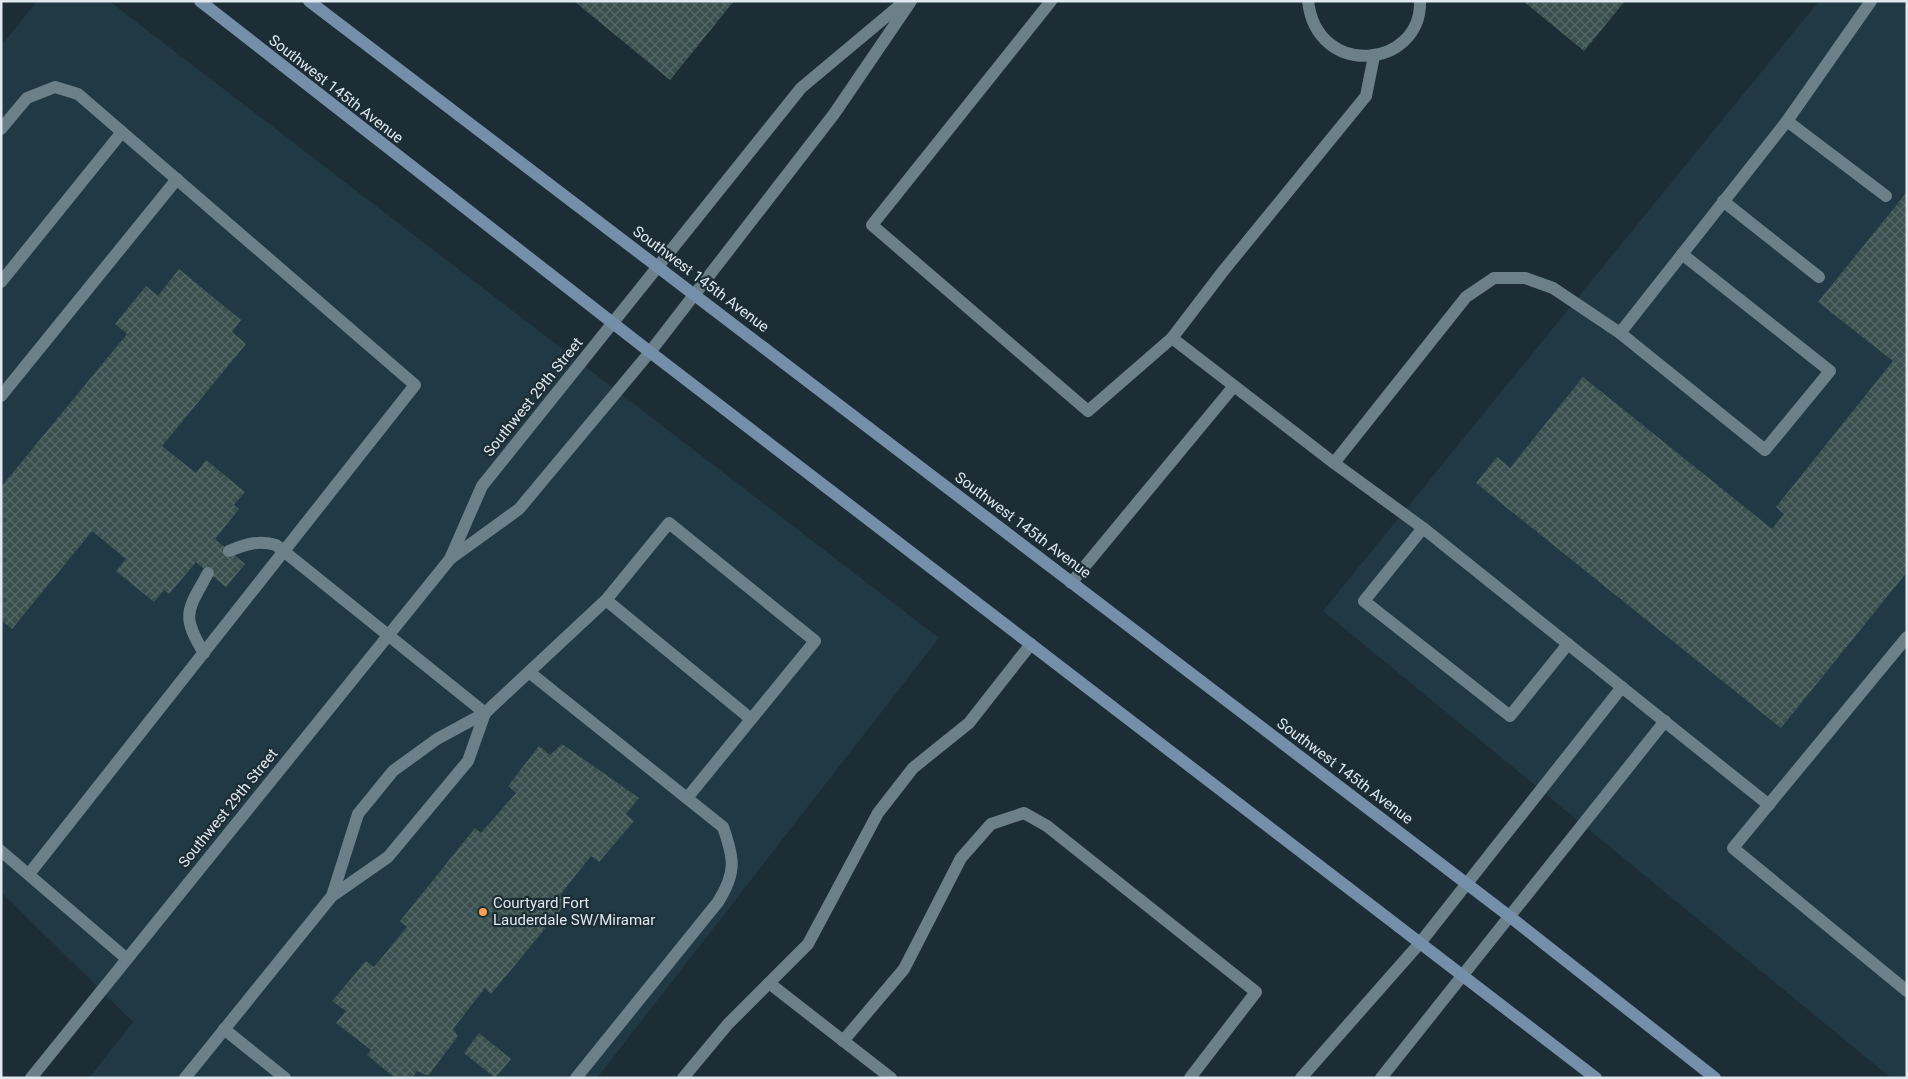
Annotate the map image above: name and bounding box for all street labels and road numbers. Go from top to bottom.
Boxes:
street label: Southwest 145th Avenue [265,31,407,147]
street label: Southwest 145th Avenue [629,222,773,336]
street label: Southwest 29th Street [479,334,587,460]
street label: Southwest 145th Avenue [951,468,1095,582]
street label: Southwest 145th Avenue [1273,714,1417,828]
street label: Southwest 29th Street [174,745,282,871]

